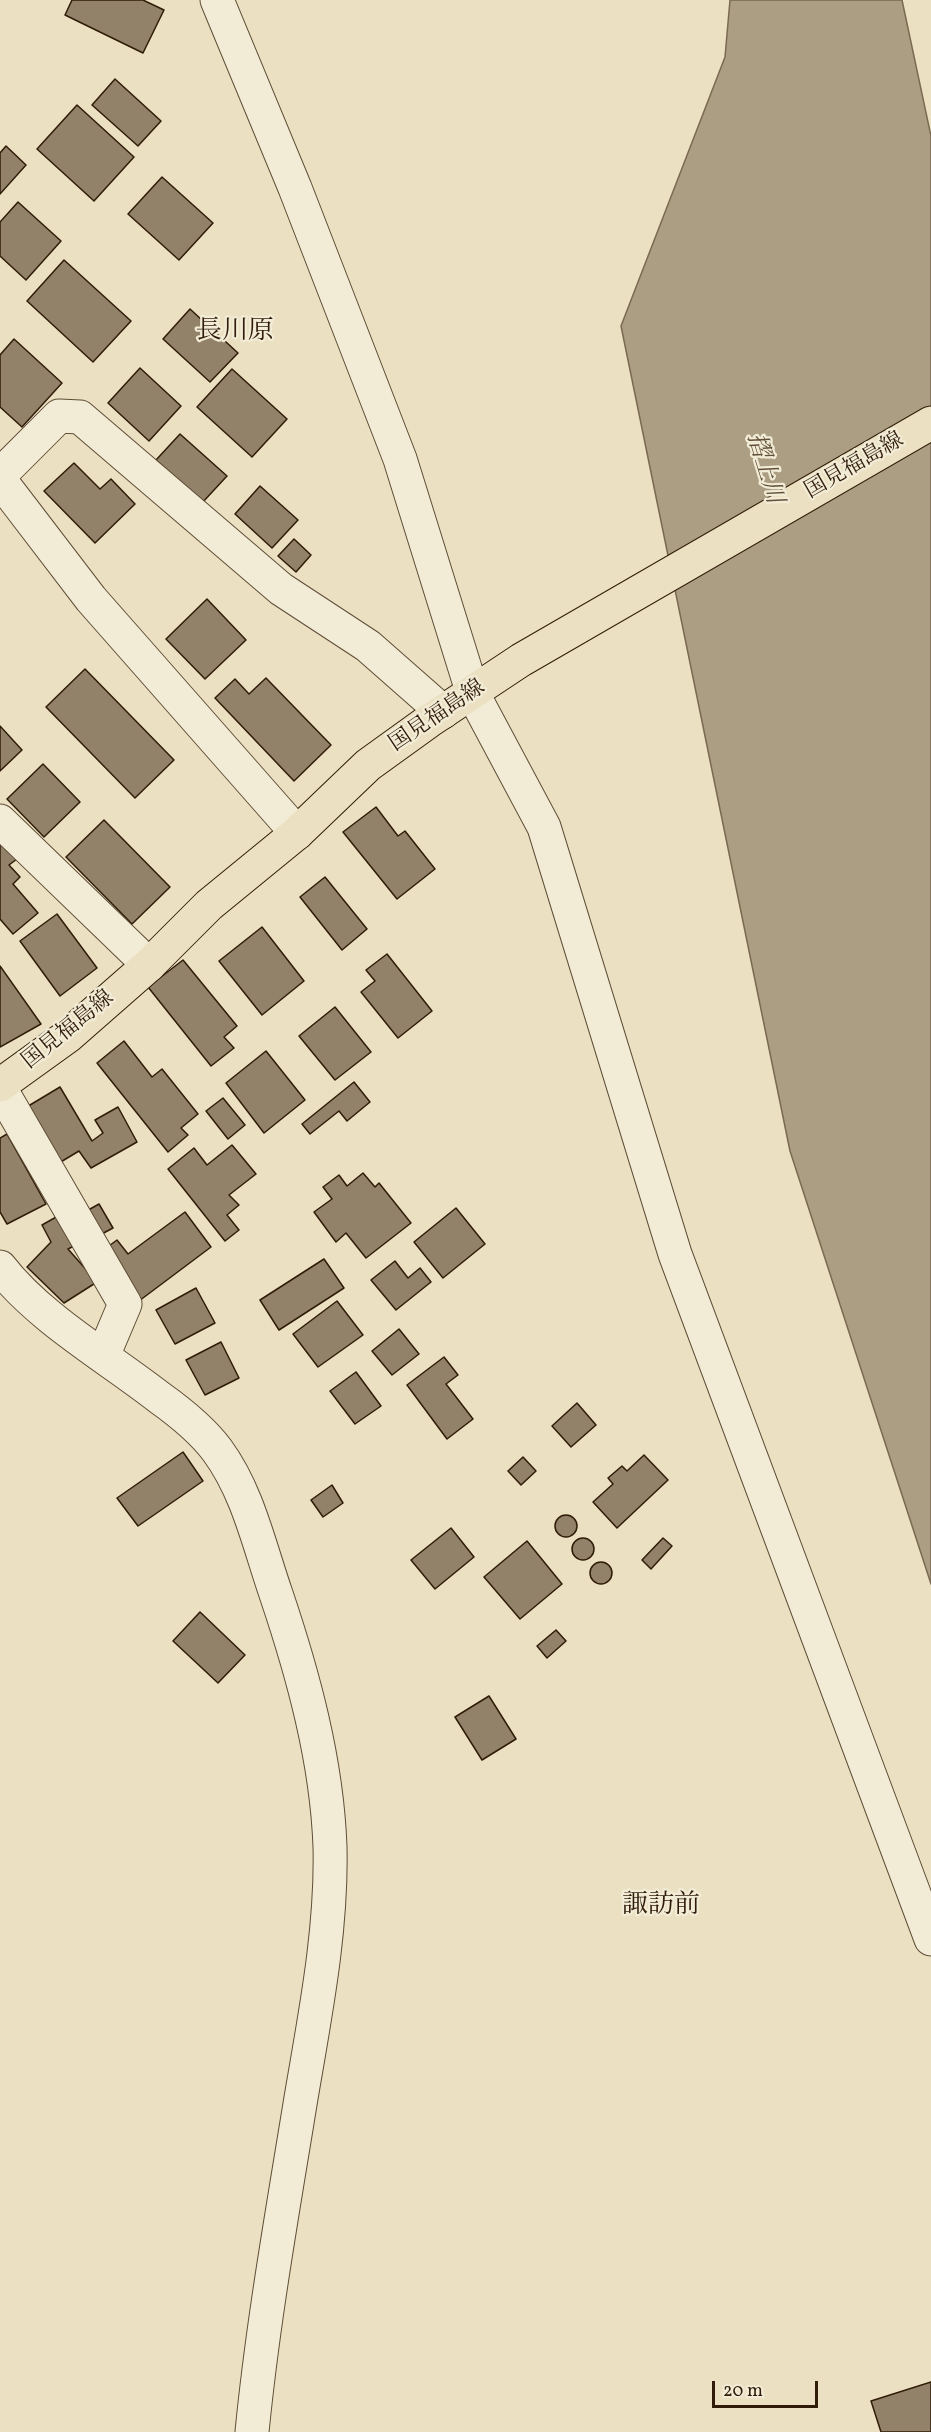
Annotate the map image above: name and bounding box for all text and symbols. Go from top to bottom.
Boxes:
district label: 長川原 [196,317,274,349]
street label: 国見福島線 [801,428,909,506]
water label: 摺上川 [739,430,787,508]
street label: 国見福島線 [385,675,491,759]
street label: 国見福島線 [18,986,120,1076]
district label: 諏訪前 [622,1891,700,1923]
scale bar [715,2369,822,2407]
text: 20 m [723,2379,763,2404]

